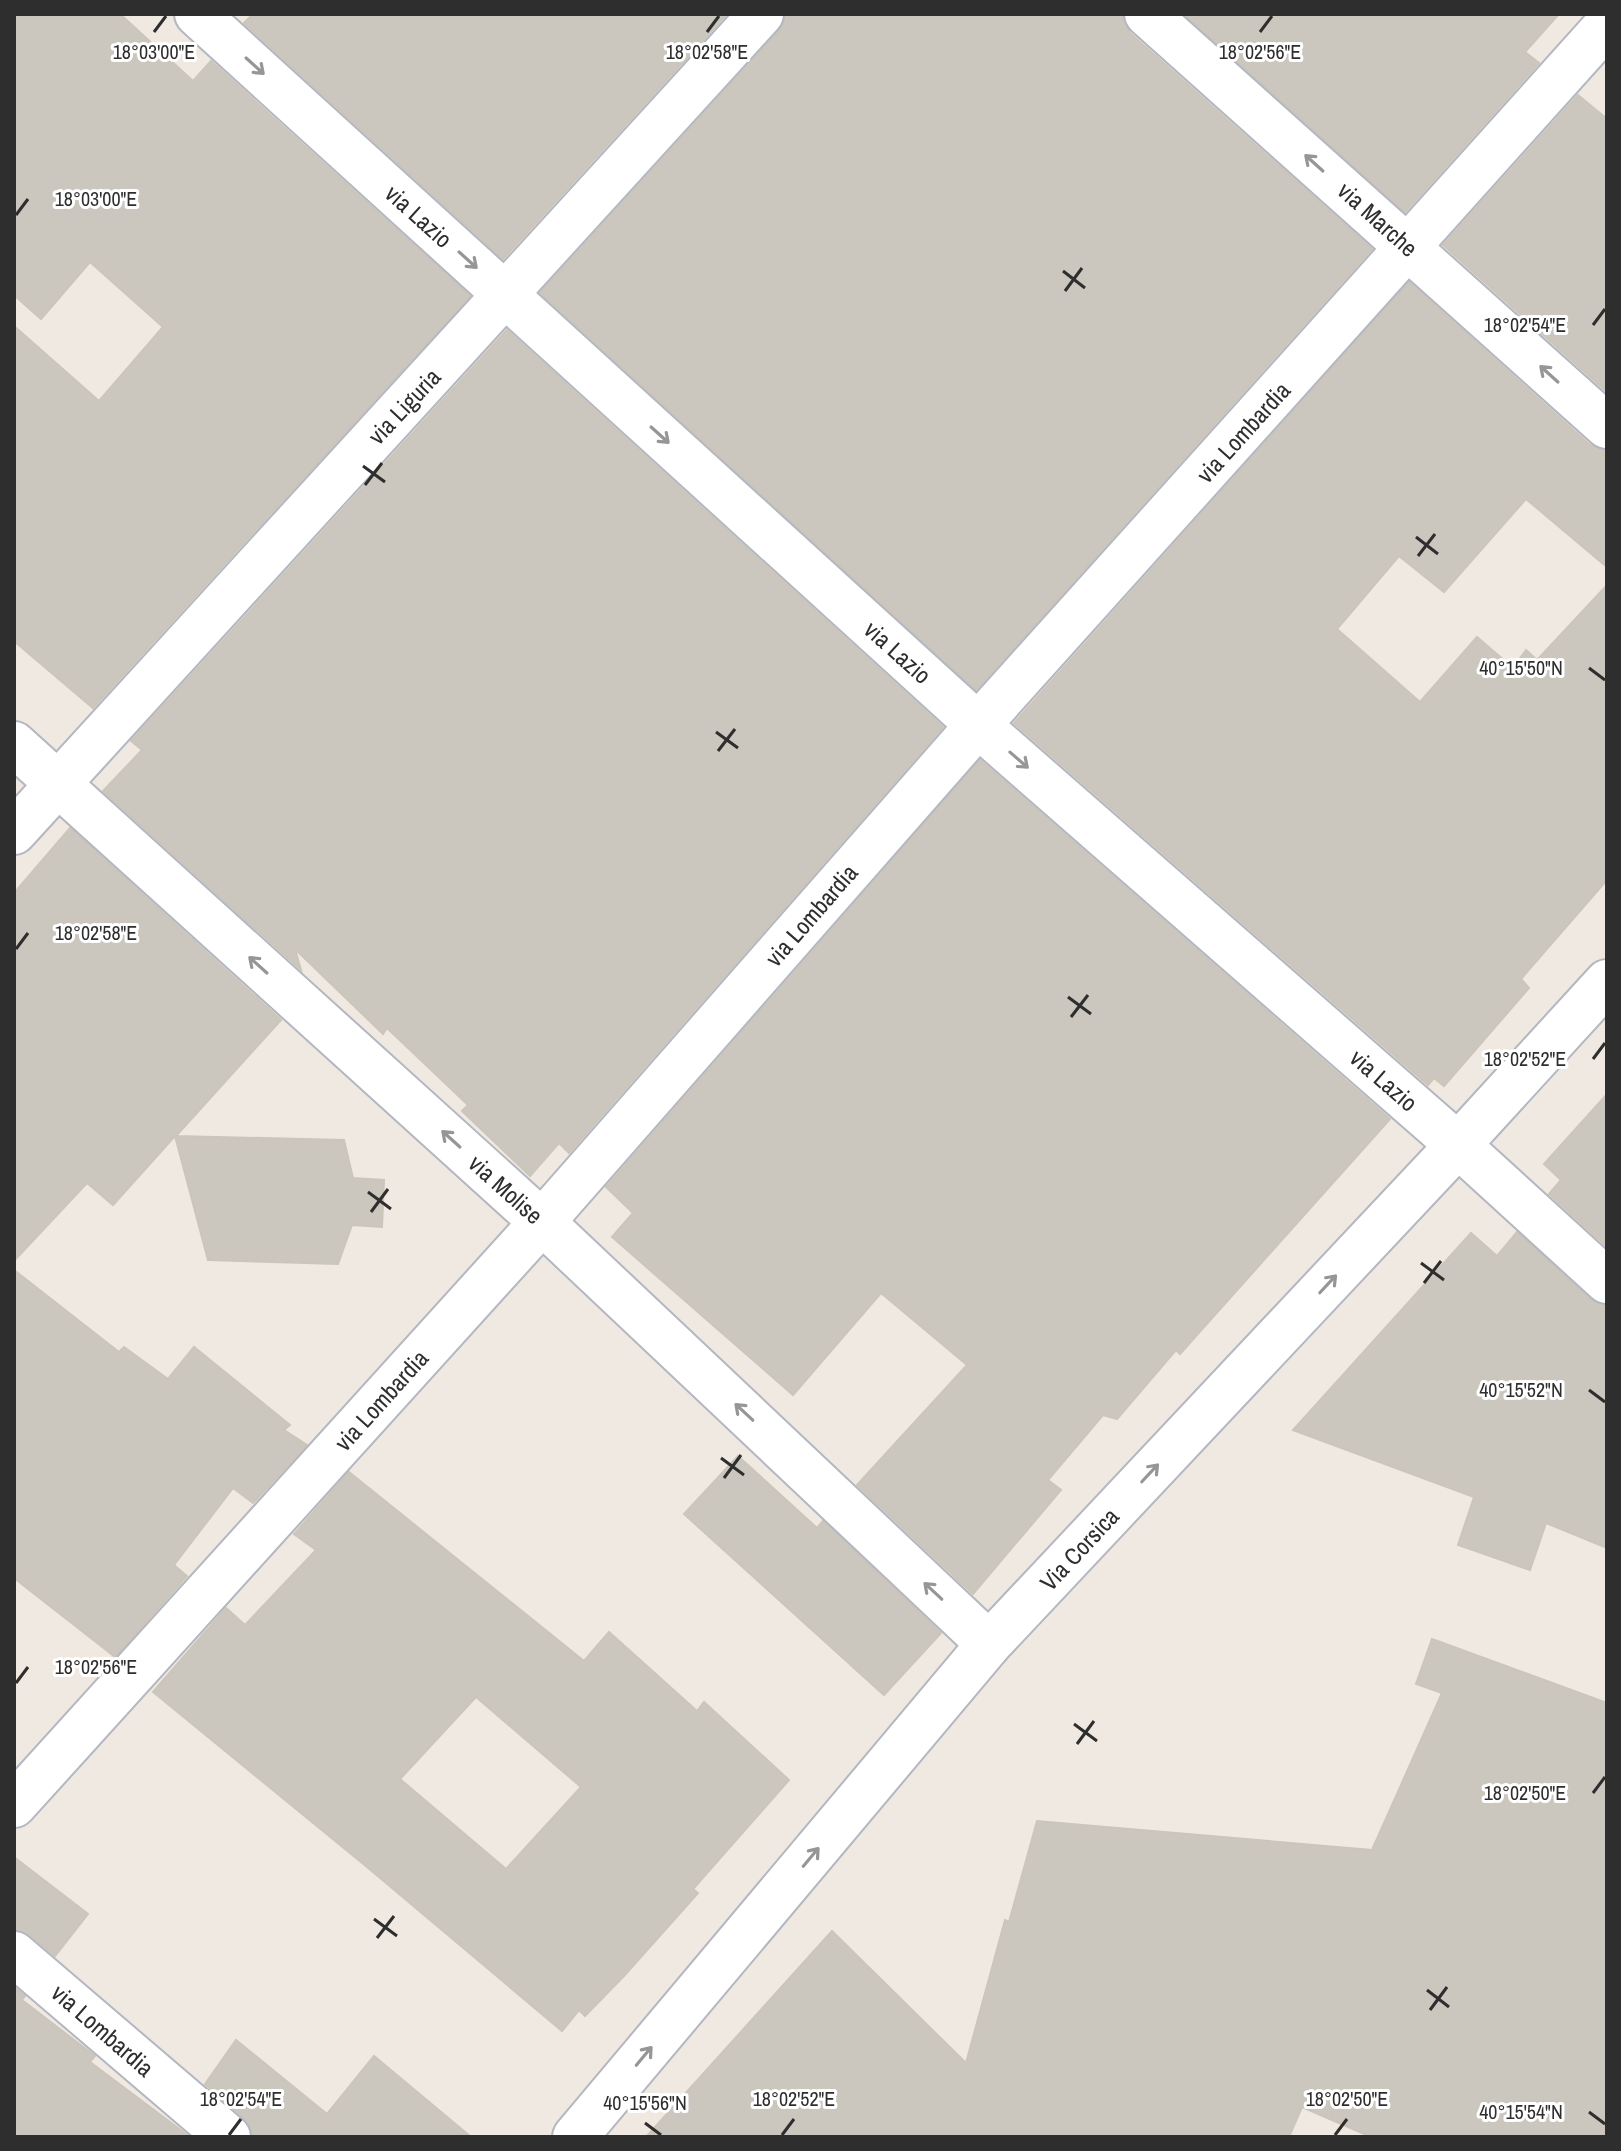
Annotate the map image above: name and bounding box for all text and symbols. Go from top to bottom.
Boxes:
text: 18°03'00"E [113,38,195,65]
text: 18°02'58"E [666,38,748,65]
text: 18°02'56"E [1219,38,1301,65]
one-way arrow [244,57,264,75]
one-way arrow [1305,154,1325,172]
street label: via Marche [1331,175,1425,263]
street label: via Lazio [379,177,459,255]
text: 18°03'00"E [55,185,137,212]
one-way arrow [457,251,477,269]
text: 18°02'54"E [1484,311,1566,338]
street label: via Liguria [361,361,447,451]
one-way arrow [1540,365,1560,383]
street label: via Lombardia [1189,375,1297,489]
one-way arrow [650,426,670,445]
street label: via Lazio [858,613,938,691]
text: 40°15'50"N [1479,654,1563,681]
one-way arrow [1008,751,1028,769]
street label: via Lombardia [758,857,864,973]
text: 18°02'58"E [55,919,137,946]
one-way arrow [249,956,269,974]
street label: via Lazio [1343,1042,1425,1118]
text: 18°02'52"E [1484,1045,1566,1072]
one-way arrow [441,1130,461,1149]
street label: via Molise [462,1147,550,1231]
one-way arrow [1318,1274,1337,1294]
street label: via Lombardia [327,1343,435,1457]
text: 40°15'52"N [1479,1376,1563,1403]
one-way arrow [734,1404,754,1422]
one-way arrow [1140,1464,1158,1484]
street label: Via Corsica [1032,1501,1126,1597]
one-way arrow [923,1582,943,1600]
text: 18°02'56"E [55,1653,137,1680]
text: 18°02'50"E [1484,1779,1566,1806]
one-way arrow [802,1847,820,1867]
street label: via Lombardia [45,1977,161,2083]
one-way arrow [635,2046,653,2067]
text: 18°02'54"E [200,2085,282,2112]
text: 18°02'52"E [753,2085,835,2112]
text: 18°02'50"E [1306,2085,1388,2112]
text: 40°15'56"N [603,2089,687,2116]
text: 40°15'54"N [1479,2098,1563,2125]

